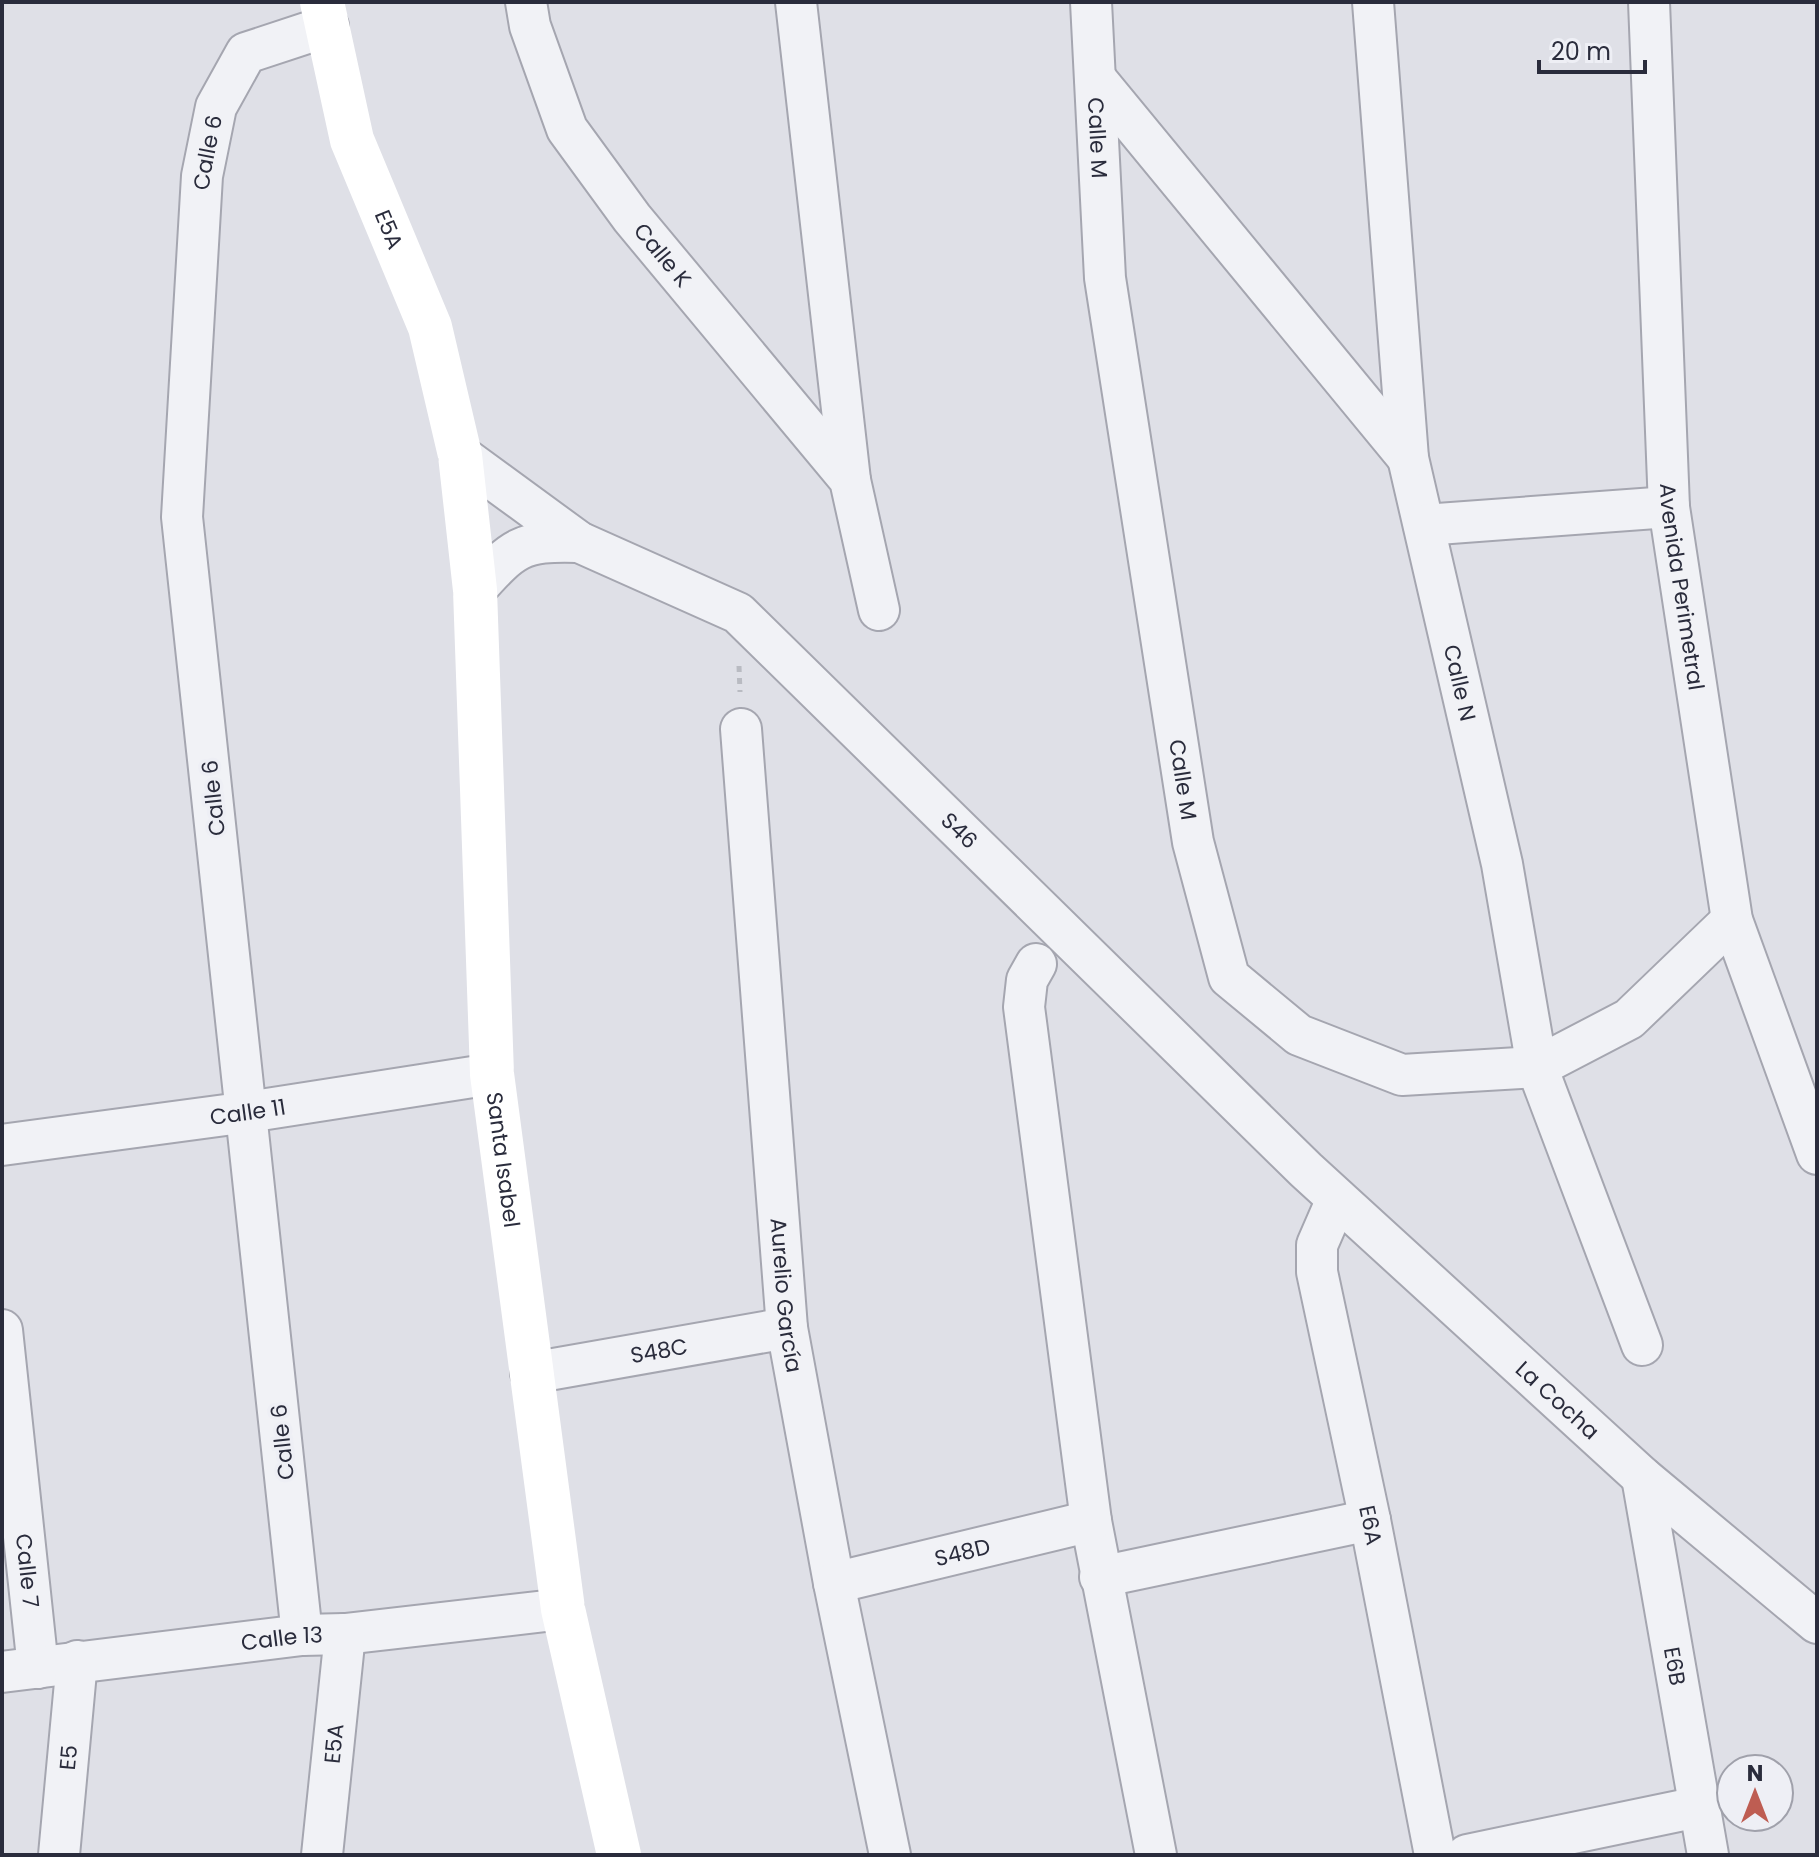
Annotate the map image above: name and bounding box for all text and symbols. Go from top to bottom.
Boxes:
scale bar [1539,24,1645,74]
text: 20 m [1551,35,1611,68]
street label: Calle M [1080,97,1115,179]
street label: Calle 6 [186,112,230,191]
street label: E5A [367,205,411,254]
street label: Calle K [626,216,698,294]
street label: Avenida Perimetral [1652,483,1712,692]
street label: Calle N [1436,641,1483,724]
street label: Calle M [1161,737,1204,822]
street label: Calle 6 [194,758,233,837]
street label: S46 [934,805,985,856]
street label: Santa Isabel [479,1090,527,1230]
street label: Calle 11 [208,1091,288,1133]
street label: Aurelio García [763,1217,810,1375]
street label: S48C [628,1331,690,1371]
street label: La Cocha [1509,1354,1606,1447]
street label: Calle 6 [263,1402,302,1481]
street label: E6A [1351,1502,1390,1548]
street label: S48D [931,1531,993,1574]
street label: Calle 7 [8,1532,46,1609]
street label: Calle 13 [239,1620,323,1658]
street label: E6B [1656,1644,1693,1688]
street label: E5A [317,1722,352,1765]
street label: E5 [52,1744,85,1771]
north arrow [1715,1753,1795,1833]
text: N [1747,1758,1763,1789]

